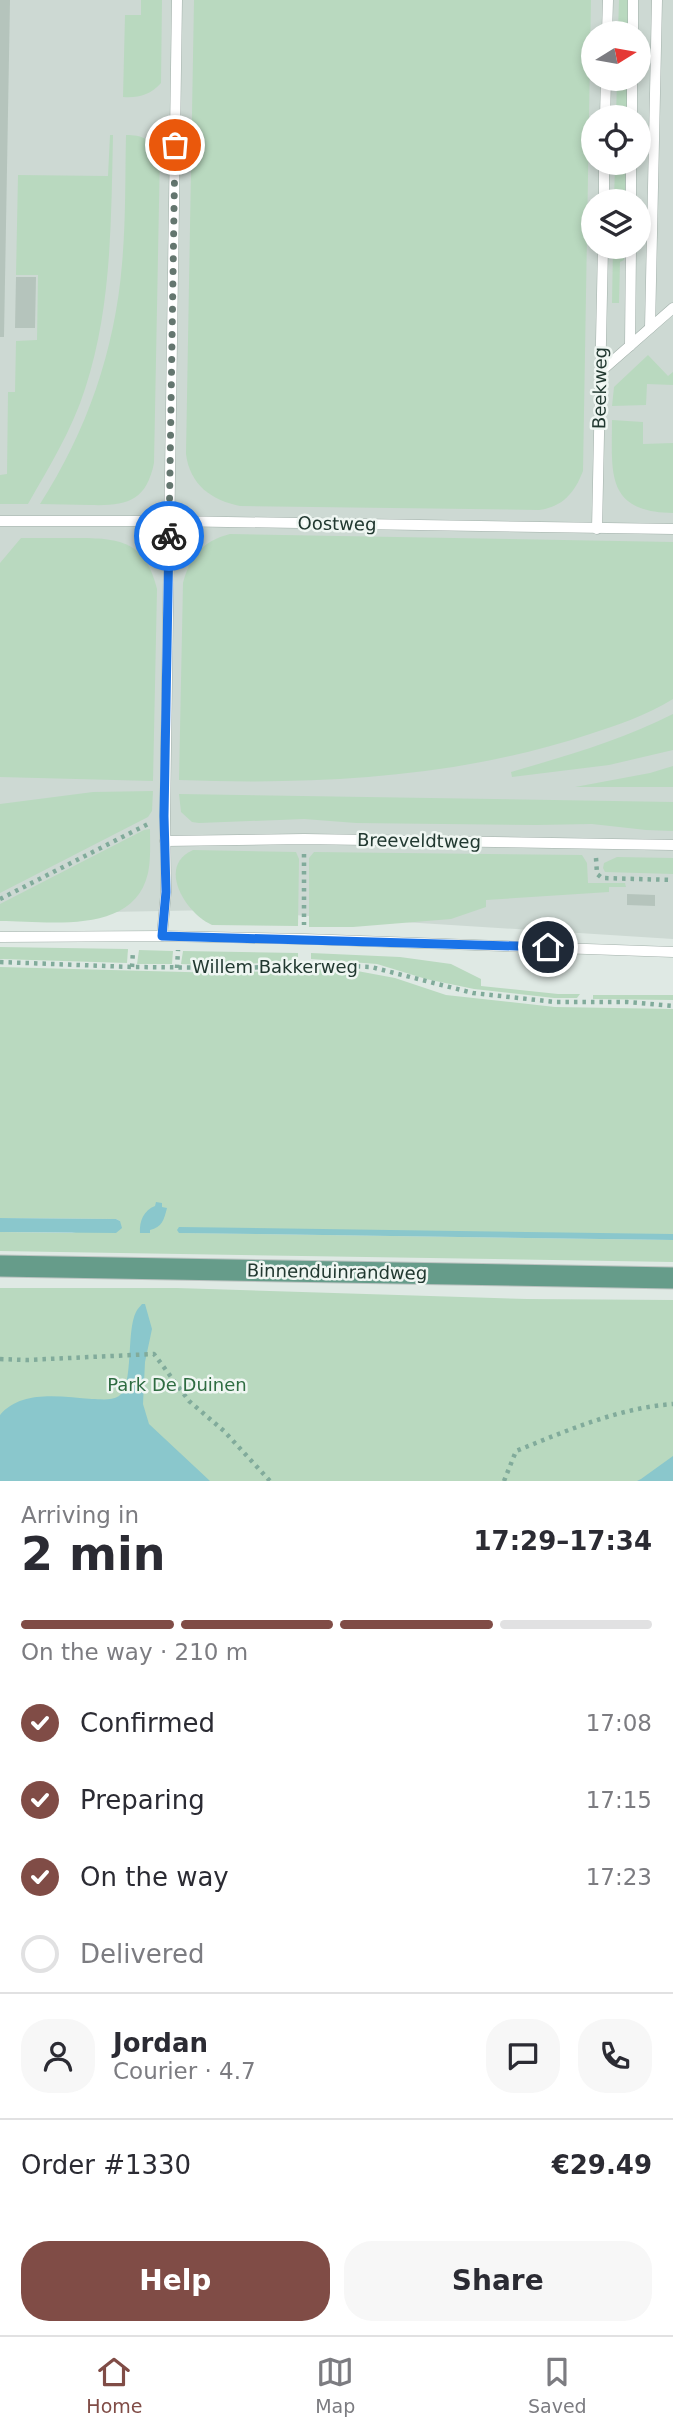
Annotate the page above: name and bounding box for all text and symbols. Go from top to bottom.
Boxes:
north arrow [581,21,651,91]
map controls [581,21,651,259]
button: locate [581,105,651,175]
pin [145,115,205,175]
icon: bag [156,126,194,164]
button: layers [581,189,651,259]
street label: Beekweg [588,347,611,429]
courier [134,501,204,571]
street label: Oostweg [297,512,377,535]
icon: bike [150,517,188,555]
street label: Breeveldtweg [357,829,481,852]
pin [518,917,578,977]
icon: home [529,928,567,966]
street label: Willem Bakkerweg [192,956,358,977]
street label: Binnenduinrandweg [247,1259,427,1284]
park label: Park De Duinen [107,1374,247,1395]
text: Arriving in [21,1502,139,1528]
text: 17:29–17:34 [473,1526,652,1556]
text: 2 min [21,1527,165,1581]
text: On the way · 210 m [21,1639,248,1665]
icon: check [21,1704,59,1742]
text: Confirmed [80,1708,215,1738]
text: 17:08 [586,1710,652,1736]
icon: check [21,1781,59,1819]
text: Preparing [80,1785,205,1815]
text: 17:15 [586,1787,652,1813]
icon: check [21,1858,59,1896]
text: On the way [80,1862,229,1892]
text: 17:23 [586,1864,652,1890]
text: Delivered [80,1939,204,1969]
button: person [21,2019,95,2093]
button: chat [486,2019,560,2093]
button: phone [578,2019,652,2093]
text: Jordan [113,2028,208,2058]
text: Courier · 4.7 [113,2058,256,2084]
text: Order #1330 [21,2150,191,2180]
text: €29.49 [552,2150,652,2180]
button: Help [21,2241,330,2321]
button: Share [344,2241,652,2321]
tab: Home [86,2353,142,2417]
tab: Map [315,2353,355,2417]
tab: Saved [528,2353,587,2417]

